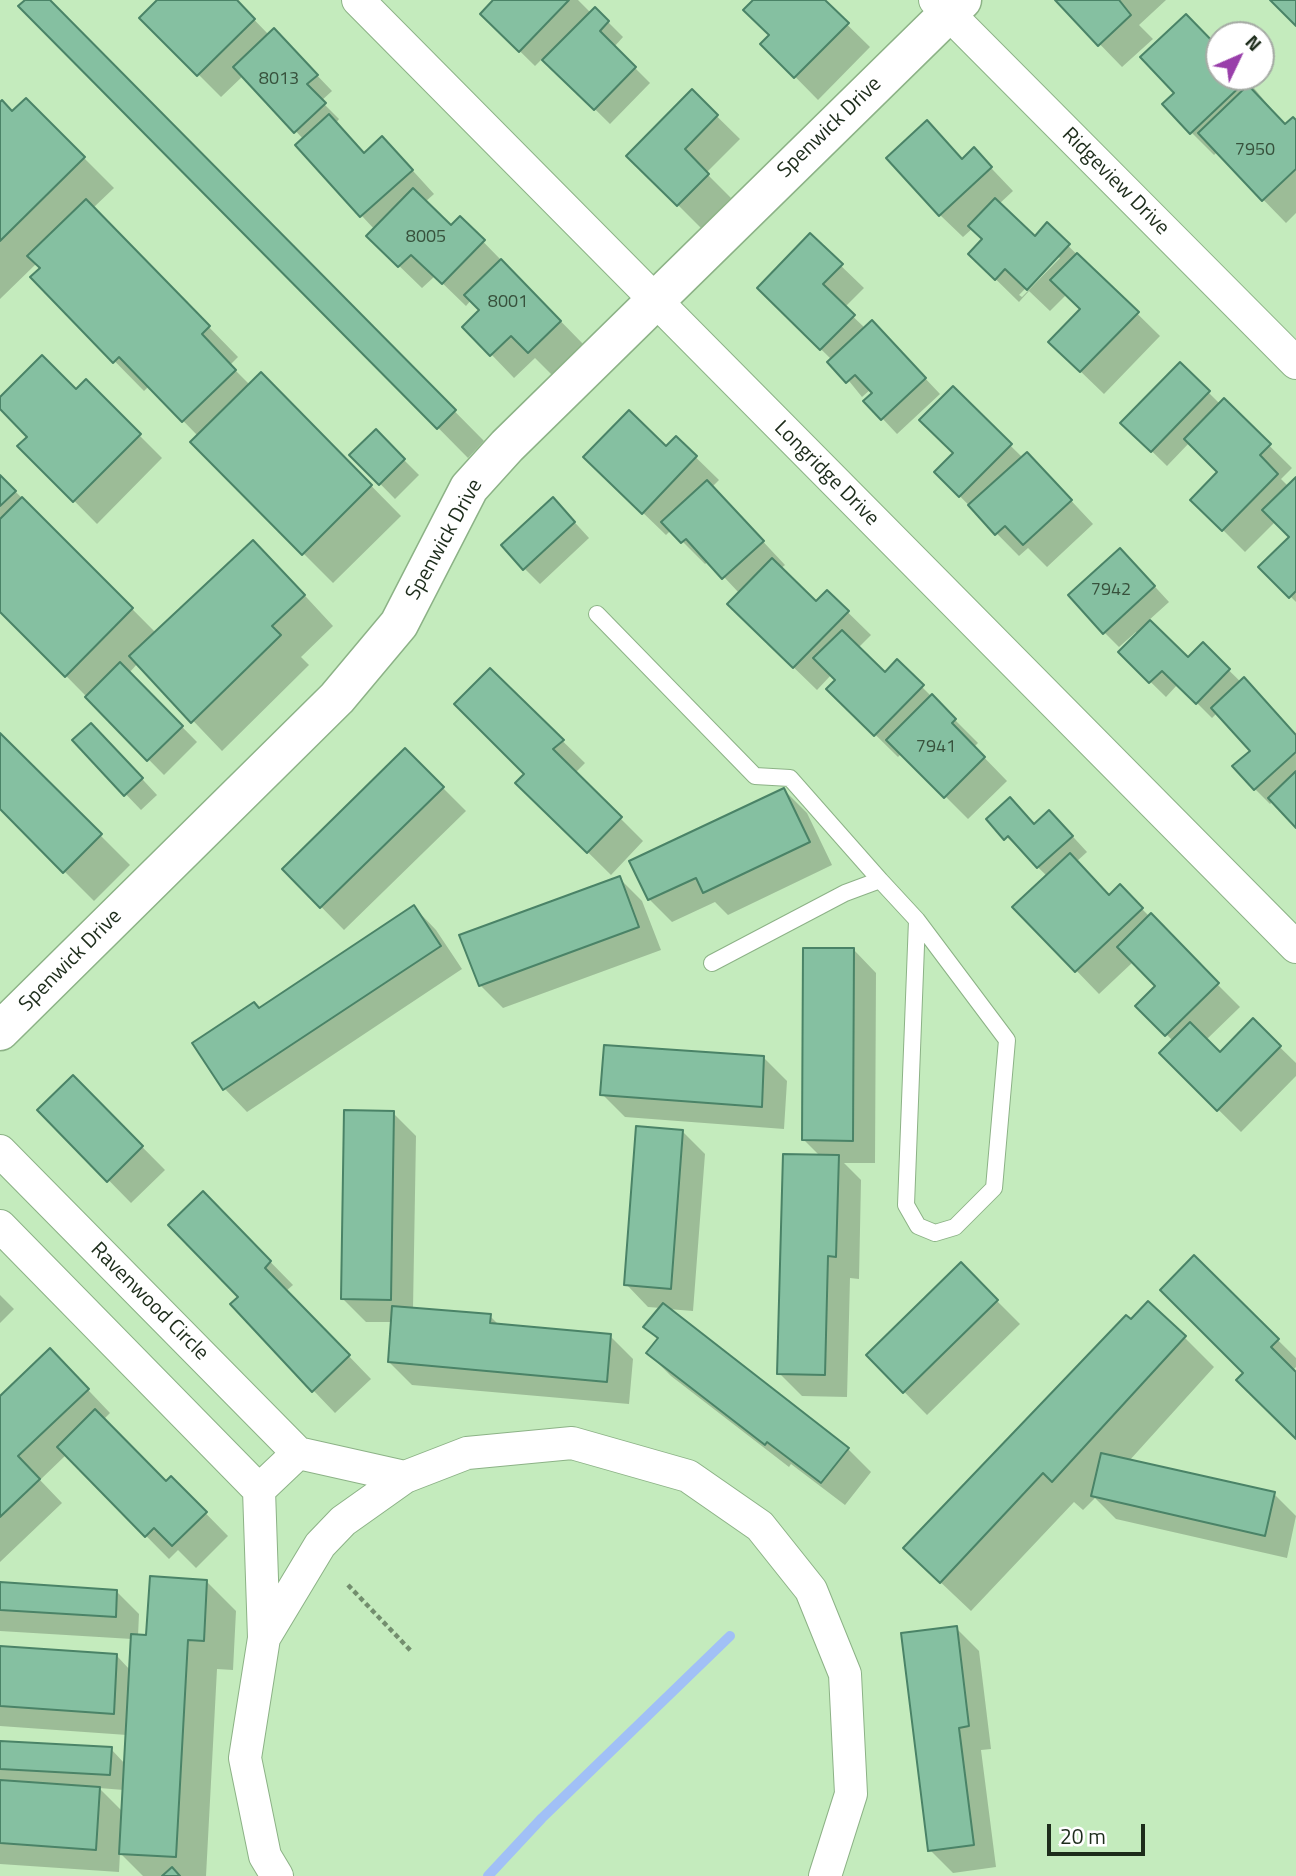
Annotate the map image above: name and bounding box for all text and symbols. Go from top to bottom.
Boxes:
north arrow [1205,21,1275,91]
text: N [1239,28,1269,57]
house number: 8013 [259,69,299,91]
street label: Spenwick Drive [773,72,887,184]
street label: Ridgeview Drive [1056,123,1174,241]
house number: 7950 [1235,140,1275,162]
house number: 8005 [406,227,446,249]
house number: 8001 [488,292,528,314]
street label: Longridge Drive [768,416,884,532]
street label: Spenwick Drive [401,475,489,605]
house number: 7942 [1091,580,1131,602]
house number: 7941 [916,737,956,759]
street label: Spenwick Drive [15,905,127,1017]
street label: Ravenwood Circle [85,1238,213,1366]
scale bar [1051,1810,1149,1854]
text: 20 m [1060,1820,1106,1852]

